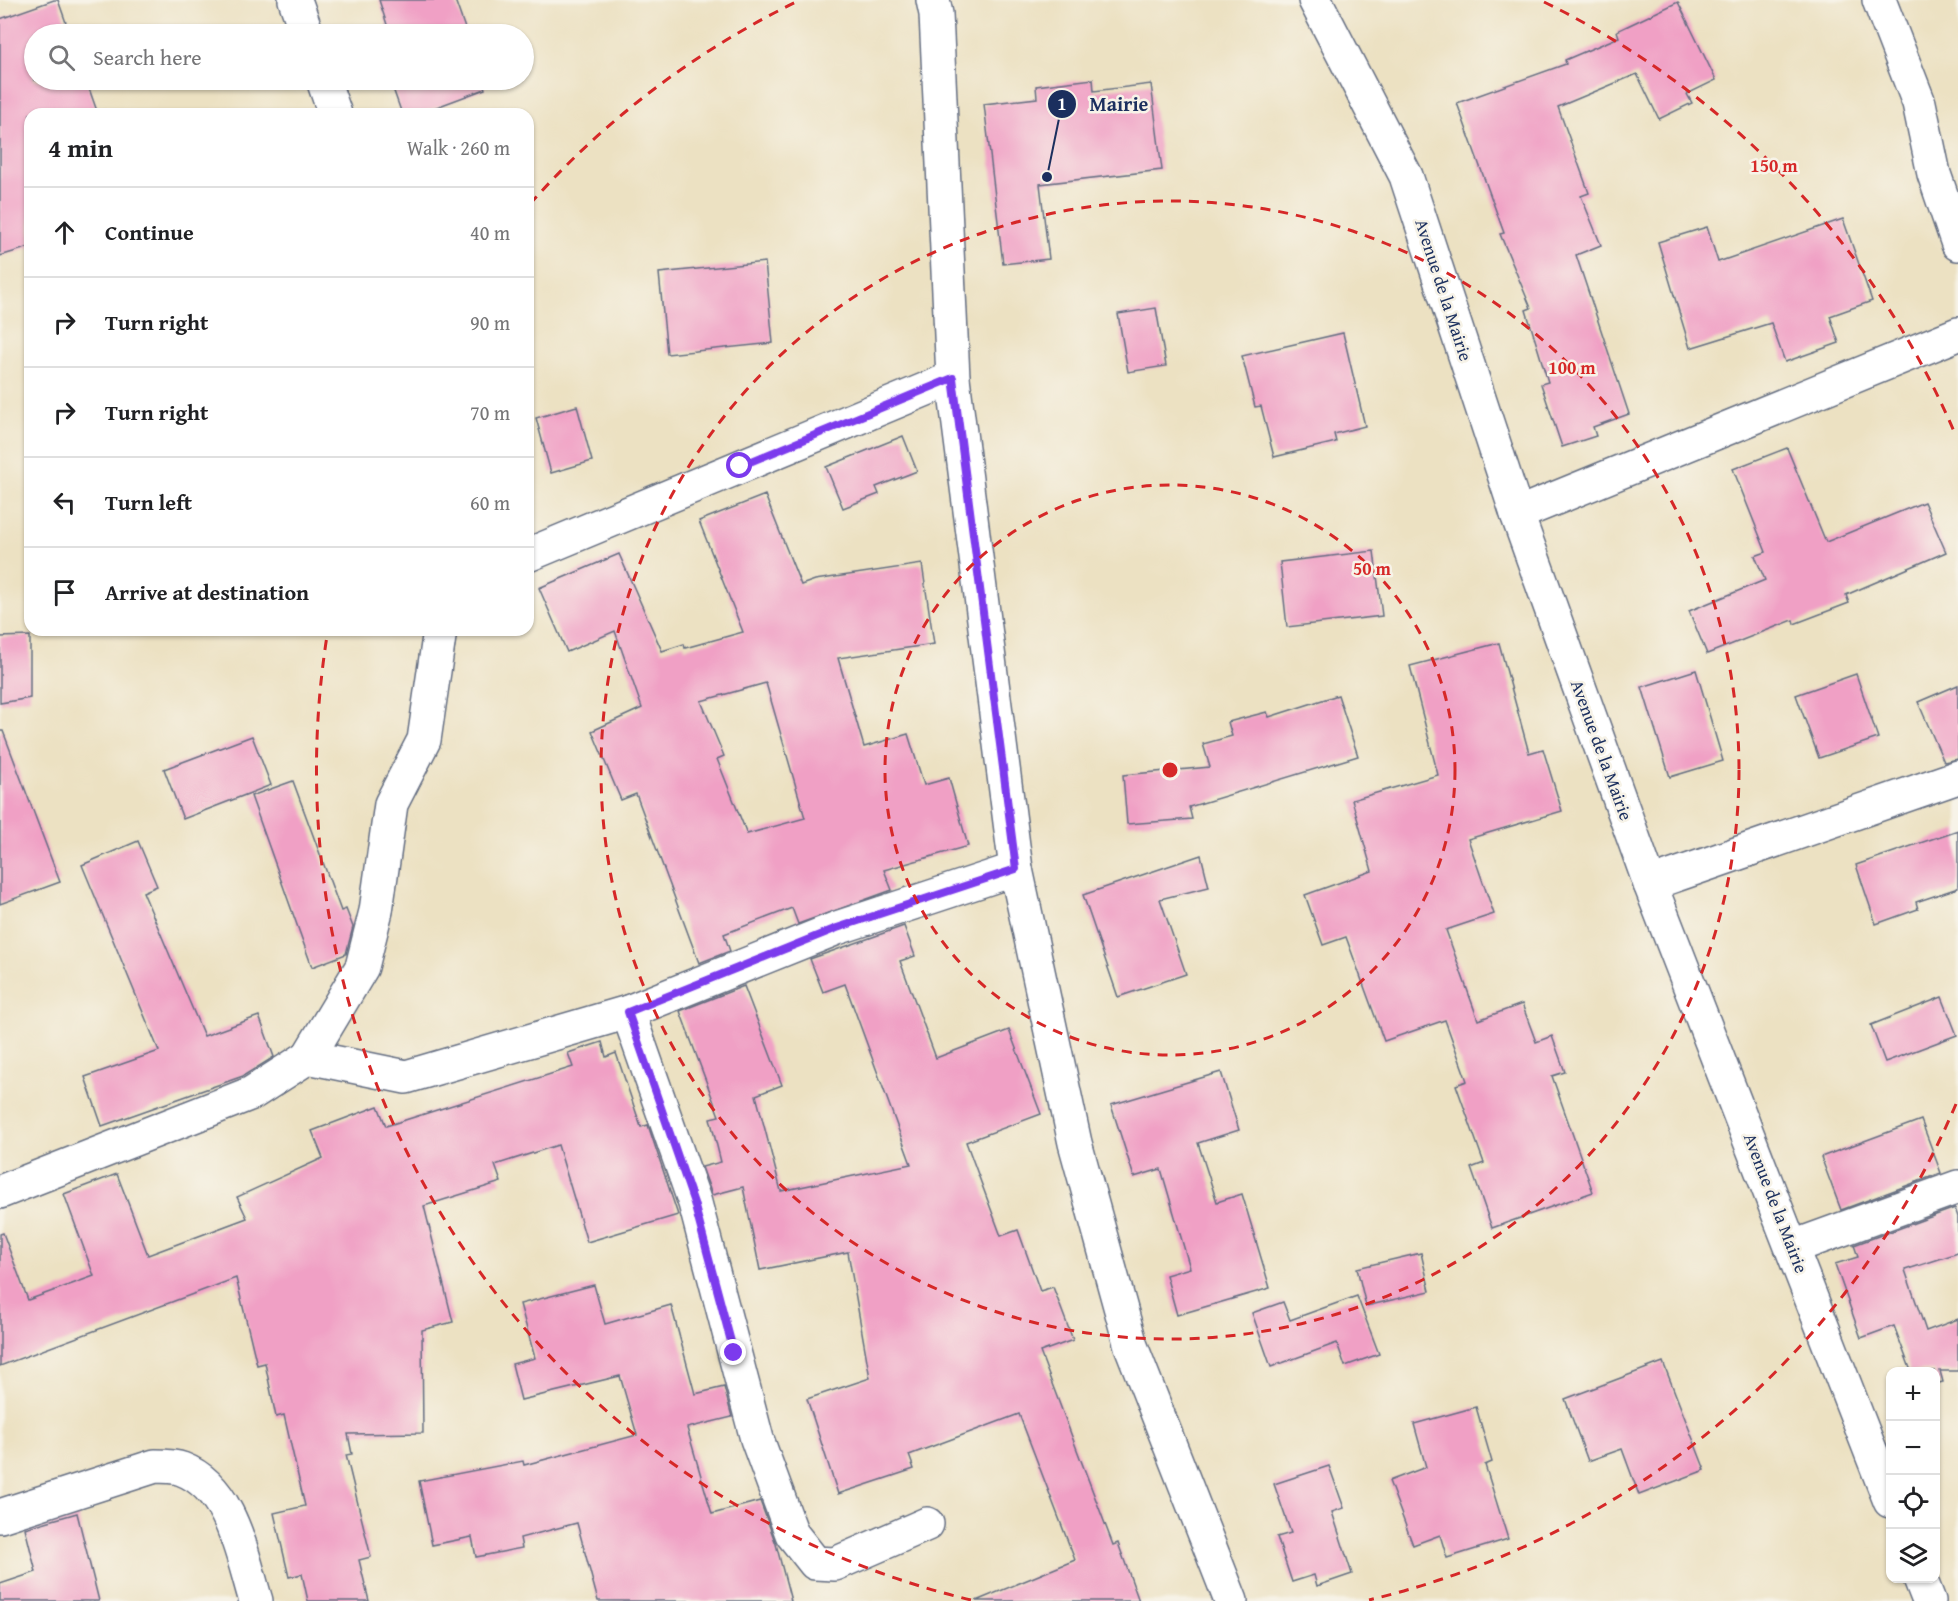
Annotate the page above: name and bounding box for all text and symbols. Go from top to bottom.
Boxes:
search box [24,24,534,90]
icon: search [45,41,78,74]
text: Search here [93,41,202,73]
callout: Mairie [1047,85,1160,123]
text: Mairie [1090,89,1149,118]
text: 1 [1057,90,1067,117]
text: 4 min [48,128,113,167]
text: Walk · 260 m [407,133,510,162]
text: 150 m [1750,152,1798,179]
street label: Avenue de la Mairie [1408,215,1480,365]
icon: ahead [48,216,81,249]
text: Continue [105,216,194,248]
text: 40 m [470,218,510,247]
icon: right [48,306,81,339]
text: Turn right [105,306,208,338]
text: 90 m [470,308,510,337]
text: 100 m [1548,354,1596,381]
icon: right [48,396,81,429]
text: Turn right [105,396,208,428]
text: 70 m [470,398,510,427]
route start [726,452,752,478]
icon: left [48,486,81,519]
text: Turn left [105,486,192,518]
text: 60 m [470,488,510,517]
text: 50 m [1353,555,1392,582]
icon: arrive [48,576,81,609]
text: Arrive at destination [105,576,309,608]
street label: Avenue de la Mairie [1564,676,1640,824]
centre of rings [1160,760,1180,780]
street label: Avenue de la Mairie [1737,1129,1815,1277]
route end [720,1339,746,1365]
map controls [1886,1367,1940,1583]
button: + [1886,1367,1940,1421]
button: − [1886,1421,1940,1475]
button: locate [1886,1475,1940,1529]
button: layers [1886,1529,1940,1583]

